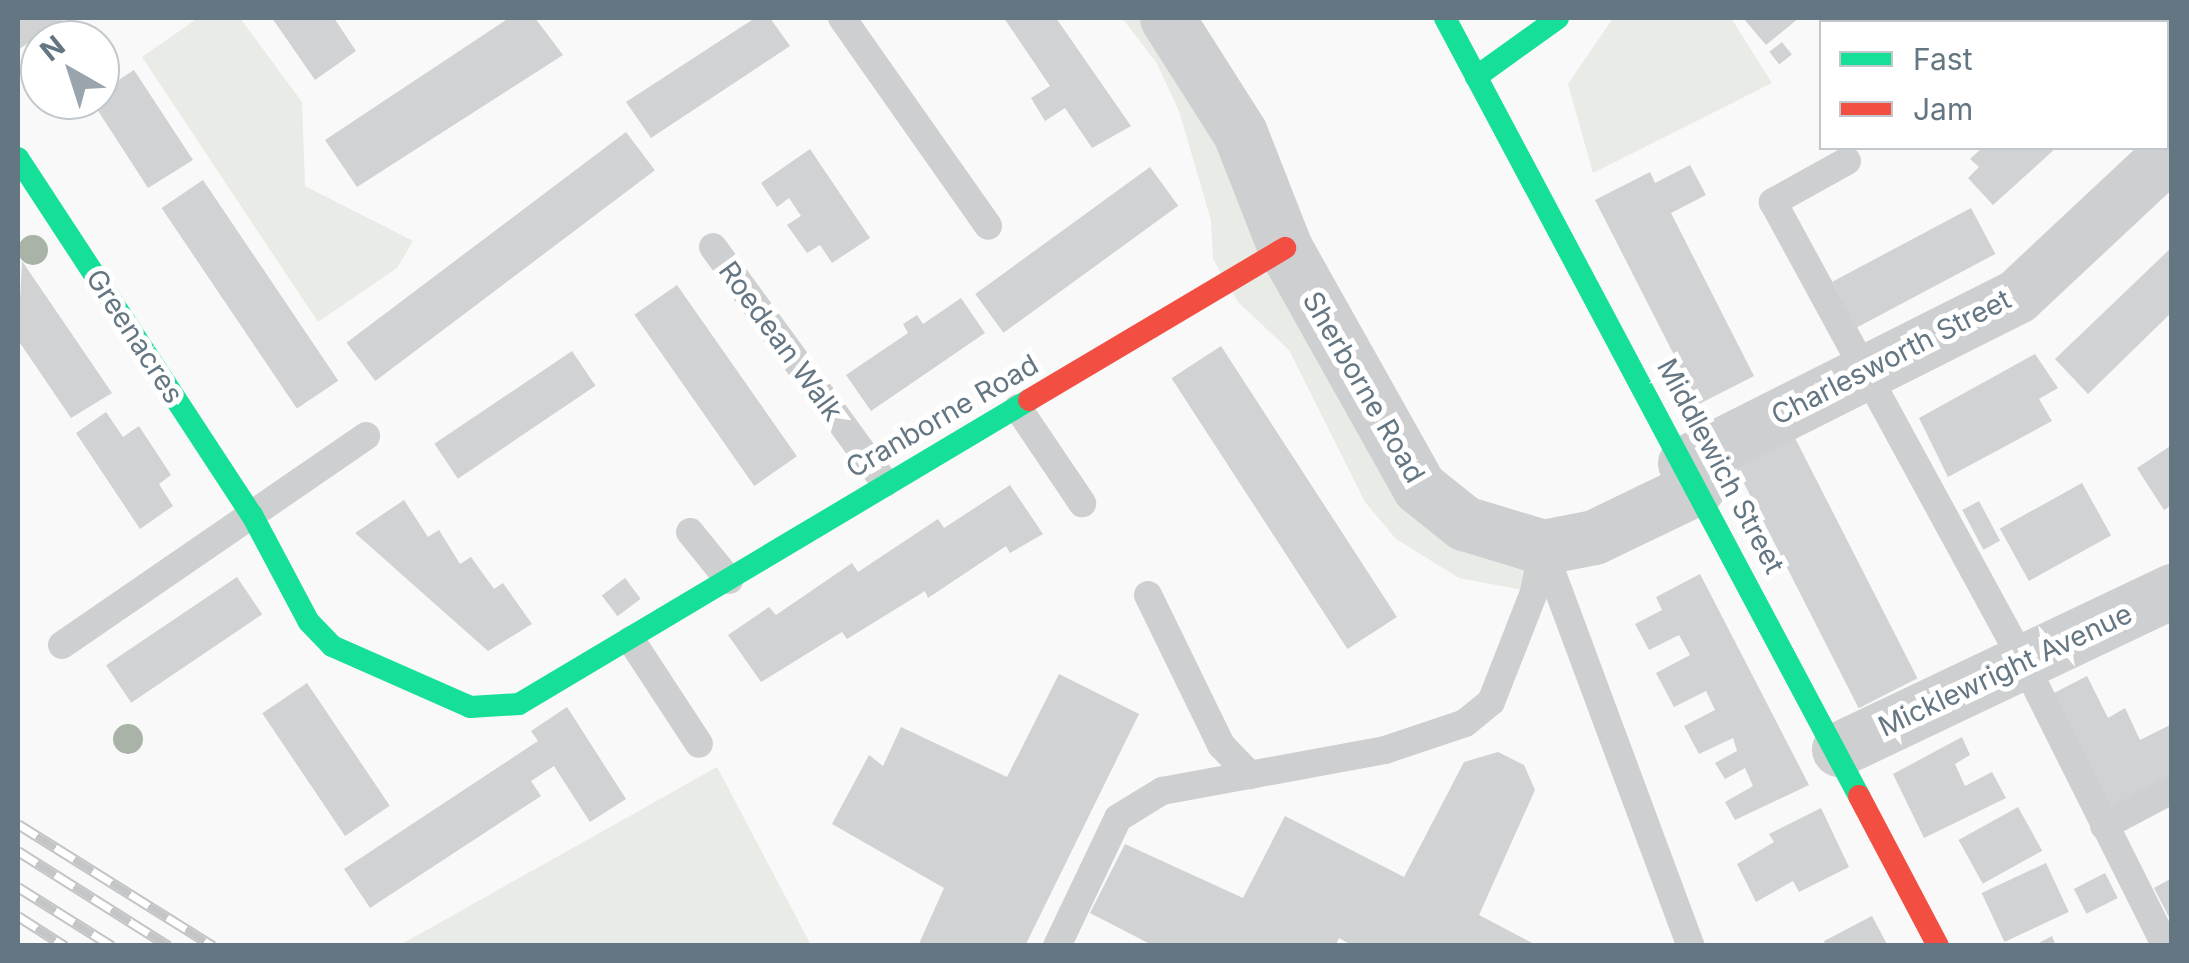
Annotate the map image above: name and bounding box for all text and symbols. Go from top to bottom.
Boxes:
north arrow [20,20,120,120]
legend [1819,20,2169,150]
text: N [33,28,71,68]
text: Fast [1913,41,1972,77]
text: Jam [1913,91,1973,127]
street label: Roedean Walk [712,255,850,427]
street label: Greenacres [79,263,191,409]
street label: Charlesworth Street [1766,282,2016,432]
street label: Sherborne Road [1296,285,1432,489]
street label: Cranborne Road [840,347,1044,485]
street label: Middlewich Street [1650,353,1792,579]
street label: Micklewright Avenue [1873,596,2137,744]

